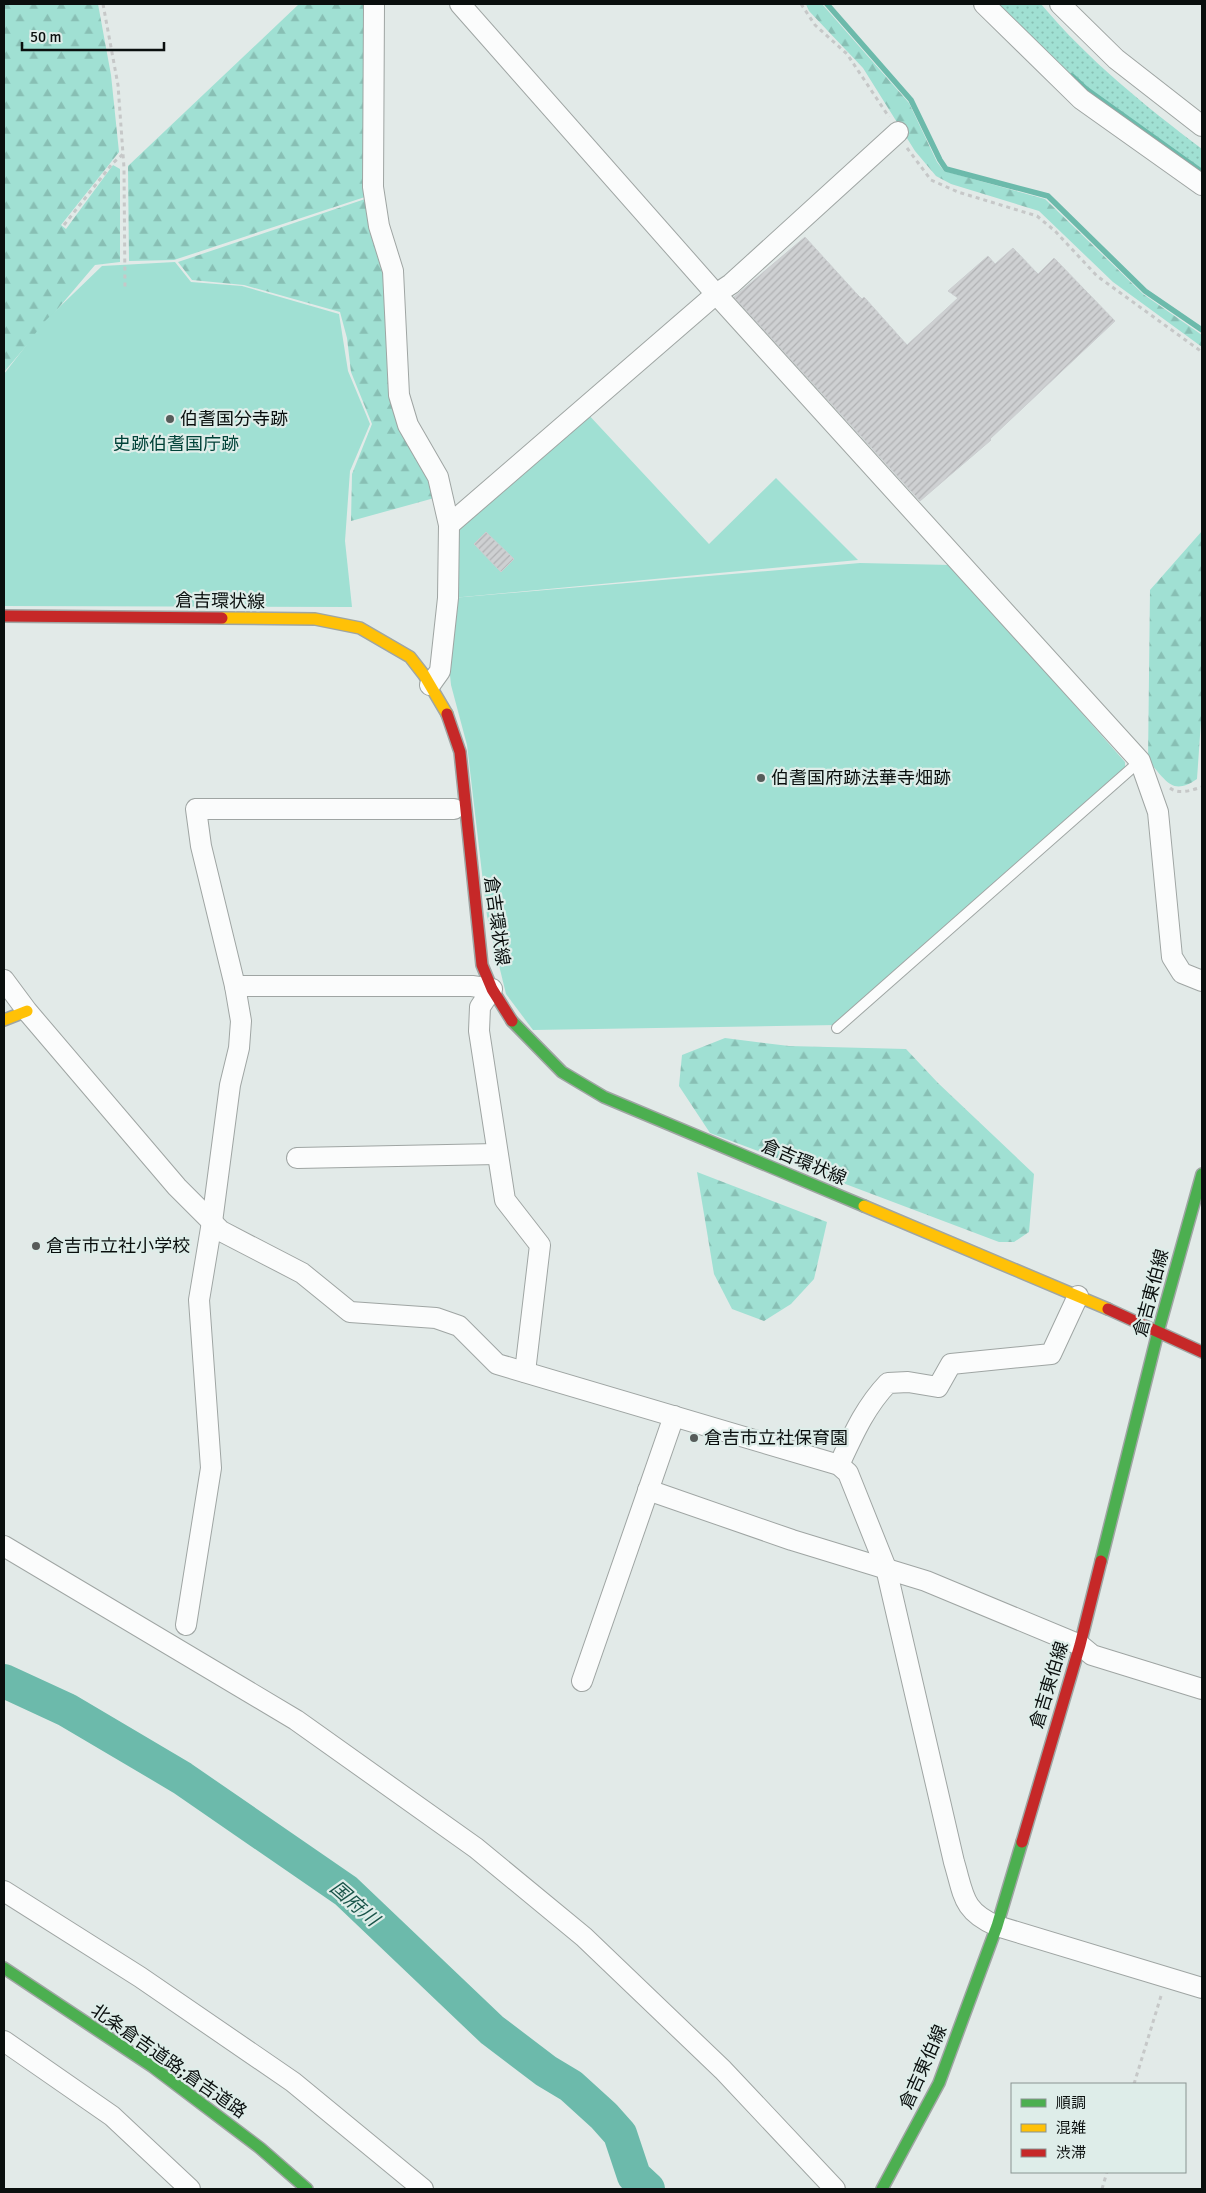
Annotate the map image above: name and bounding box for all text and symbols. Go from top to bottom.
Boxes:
scale bar [22,20,165,52]
text: 50 m [30,28,61,46]
place label: 伯耆国分寺跡 [180,408,288,430]
marker: 伯耆国分寺跡 [164,413,176,425]
park label: 史跡伯耆国庁跡 [113,433,239,455]
street label: 倉吉環状線 [175,589,265,613]
place label: 伯耆国府跡法華寺畑跡 [771,767,951,789]
marker: 伯耆国府跡法華寺畑跡 [755,772,767,784]
street label: 倉吉環状線 [480,875,514,967]
street label: 倉吉環状線 [758,1134,850,1190]
place label: 倉吉市立社小学校 [46,1235,190,1257]
marker: 倉吉市立社小学校 [30,1240,42,1252]
street label: 倉吉東伯線 [1129,1247,1173,1339]
place label: 倉吉市立社保育園 [704,1427,848,1449]
marker: 倉吉市立社保育園 [688,1432,700,1444]
street label: 倉吉東伯線 [1025,1639,1073,1731]
water label: 国府川 [325,1876,385,1933]
street label: 北条倉吉道路;倉吉道路 [87,1999,251,2123]
street label: 倉吉東伯線 [895,2021,951,2113]
legend [1011,2083,1186,2173]
text: 順調 [1056,2094,1086,2112]
text: 混雑 [1056,2119,1086,2137]
text: 渋滞 [1056,2144,1086,2162]

